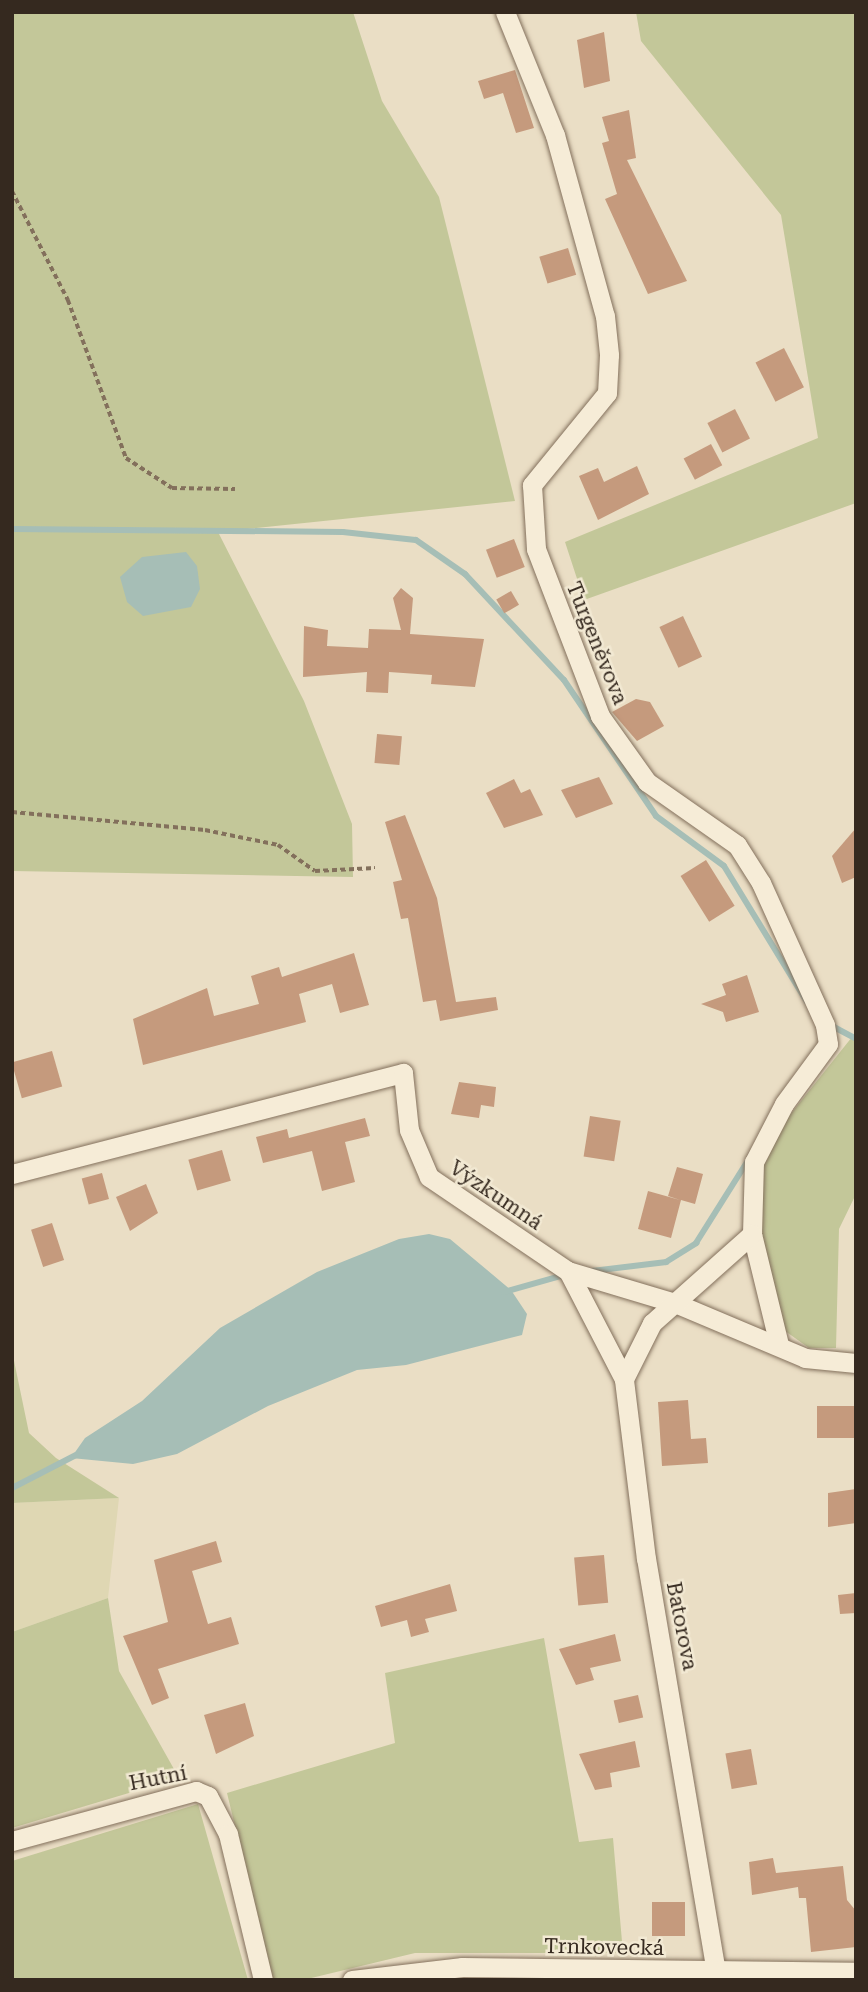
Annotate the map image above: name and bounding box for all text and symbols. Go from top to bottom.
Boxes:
street label: Turgeněvova [561,578,633,708]
street label: Výzkumná [445,1155,547,1235]
street label: Batorova [661,1580,703,1672]
street label: Hutní [127,1760,189,1796]
street label: Trnkovecká [544,1933,664,1961]

